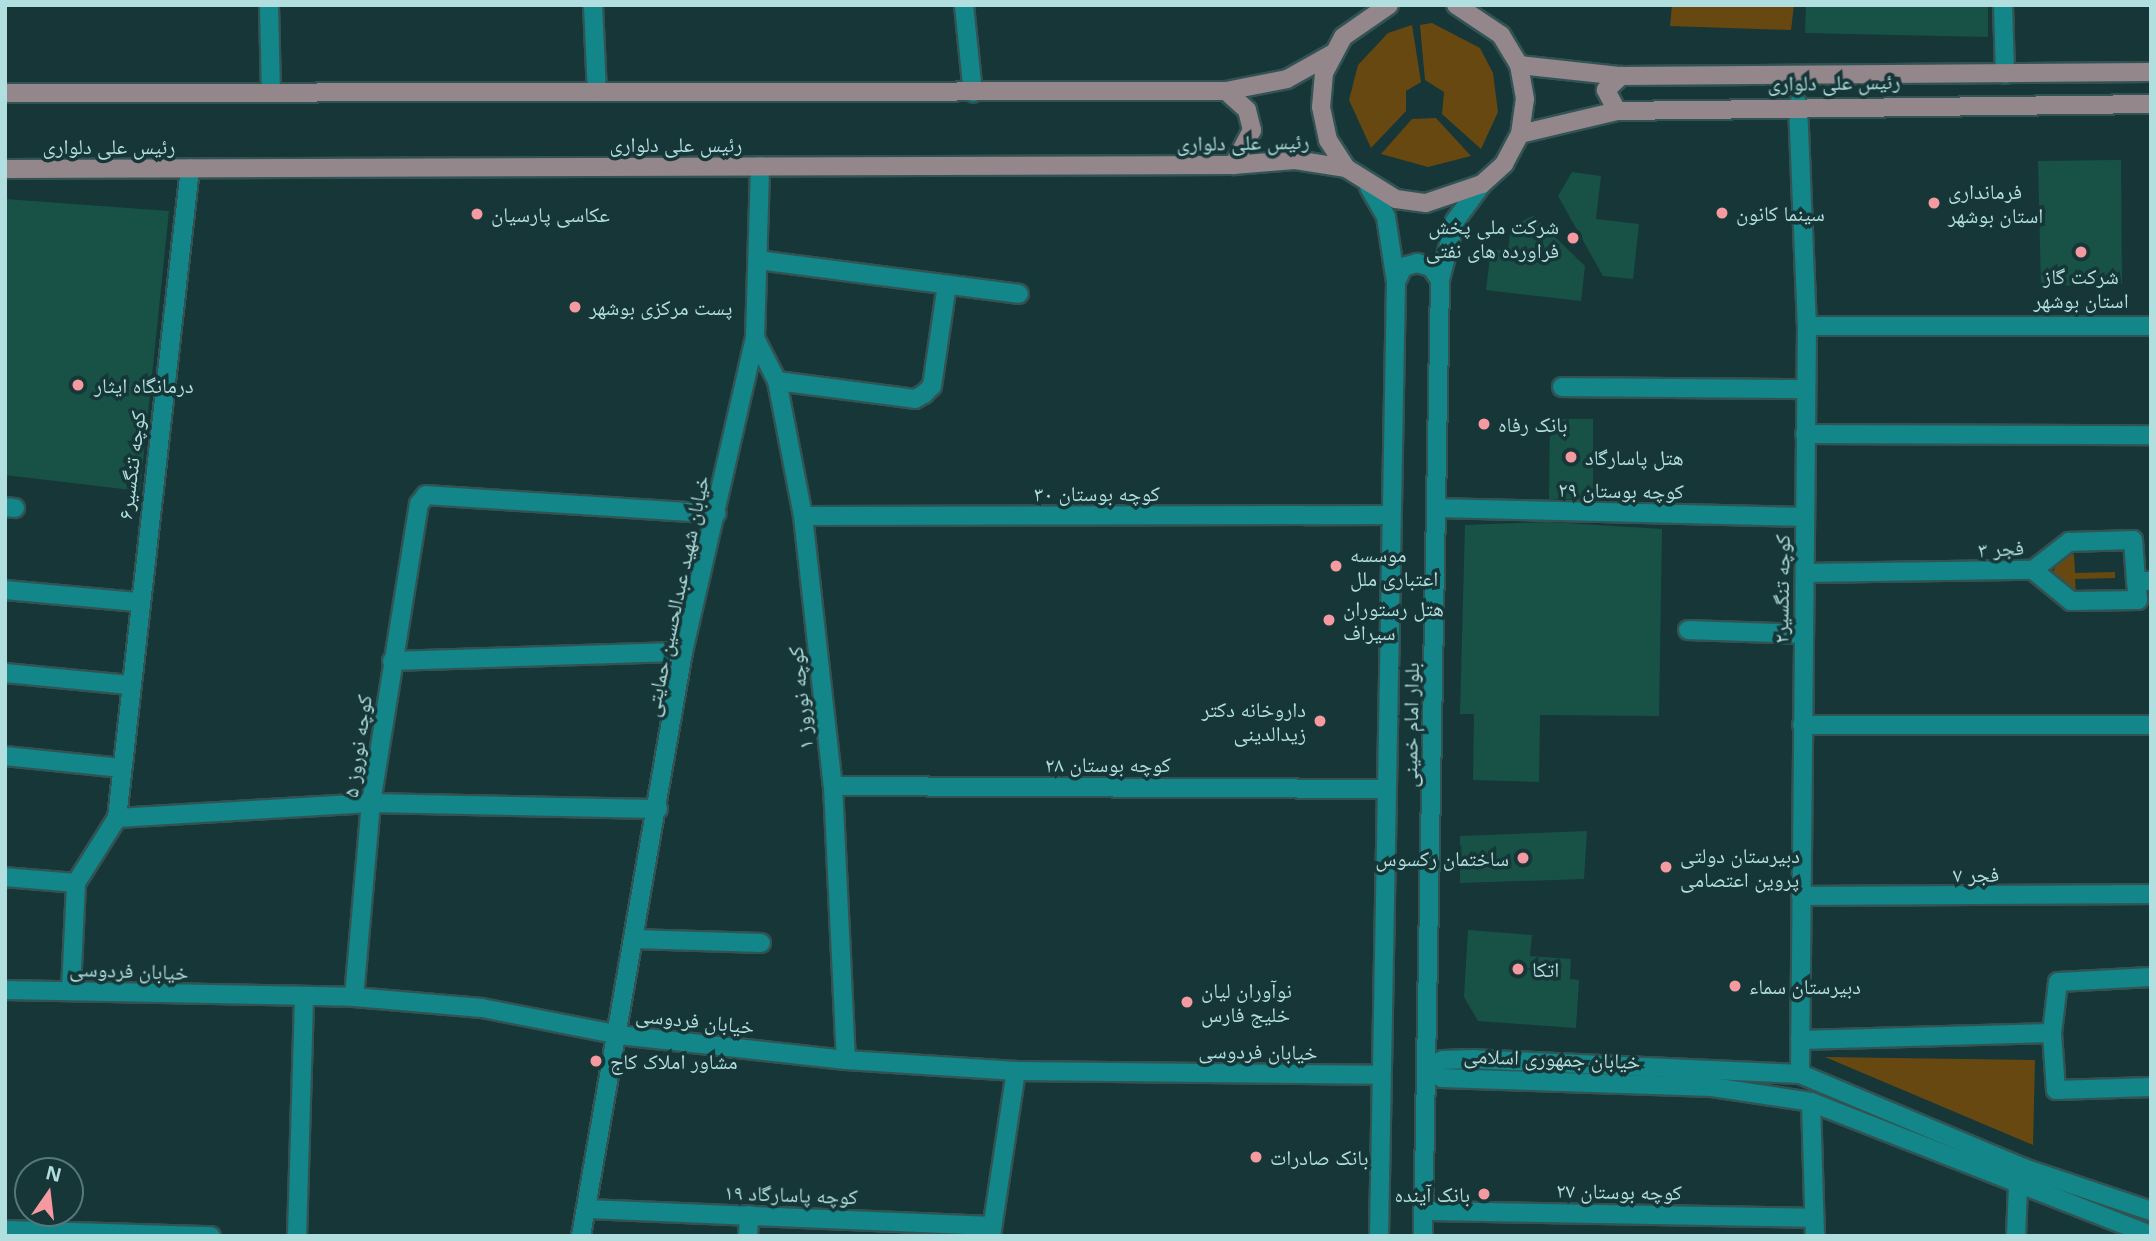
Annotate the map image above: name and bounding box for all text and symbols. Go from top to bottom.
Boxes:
street label: رئیس علی دلواری [1767,68,1901,96]
street label: رئیس علی دلواری [1176,128,1310,156]
street label: رئیس علی دلواری [610,131,742,157]
street label: رئیس علی دلواری [43,133,175,159]
place label: فرمانداری استان بوشهر [1948,178,2043,228]
marker: فرمانداری استان بوشهر [1926,195,1942,211]
place label: سینما کانون [1736,200,1825,226]
place label: عکاسی پارسیان [491,201,610,227]
marker: سینما کانون [1714,205,1730,221]
marker: عکاسی پارسیان [469,206,485,222]
place label: شرکت ملی پخش فراورده های نفتی [1426,213,1559,263]
marker: شرکت ملی پخش فراورده های نفتی [1565,230,1581,246]
marker: شرکت گاز استان بوشهر [2073,244,2089,260]
place label: شرکت گاز استان بوشهر [2033,263,2129,313]
place label: پست مرکزی بوشهر [589,294,732,320]
marker: پست مرکزی بوشهر [567,299,583,315]
place label: درمانگاه ایثار [94,372,194,398]
marker: درمانگاه ایثار [68,375,88,395]
street label: کوچه تنگسیر۶ [112,409,150,521]
place label: بانک رفاه [1498,411,1567,437]
marker: بانک رفاه [1476,416,1492,432]
place label: هتل پاسارگاد [1585,444,1684,470]
marker: هتل پاسارگاد [1563,449,1579,465]
street label: خیابان شهید عبدالحسین حمایتی [638,473,714,719]
street label: کوچه بوستان ۲۹ [1558,476,1684,504]
street label: کوچه بوستان ۳۰ [1034,480,1160,506]
street label: کوچه تنگسیر۲ [1767,534,1795,644]
street label: فجر ۳ [1977,534,2025,562]
place label: موسسه اعتباری ملل [1350,541,1438,591]
marker: موسسه اعتباری ملل [1328,558,1344,574]
place label: هتل رستوران سیراف [1343,595,1444,645]
marker: هتل رستوران سیراف [1321,612,1337,628]
street label: کوچه نوروز ۱ [782,645,818,751]
street label: بلوار امام خمینی [1396,662,1424,788]
street label: کوچه نوروز ۵ [337,693,377,799]
place label: داروخانه دکتر زیدالدینی [1202,696,1306,746]
marker: داروخانه دکتر زیدالدینی [1312,713,1328,729]
street label: کوچه بوستان ۲۸ [1045,751,1171,777]
place label: دبیرستان دولتی پروین اعتصامی [1680,842,1800,892]
place label: ساختمان رکسوس [1375,845,1509,871]
marker: ساختمان رکسوس [1515,850,1531,866]
marker: دبیرستان دولتی پروین اعتصامی [1658,859,1674,875]
street label: فجر ۷ [1953,861,1999,887]
street label: خیابان فردوسی [69,955,189,985]
place label: اتکا [1532,956,1559,982]
marker: اتکا [1510,961,1526,977]
place label: دبیرستان سماء [1749,973,1861,999]
place label: نوآوران لیان خلیج فارس [1201,977,1292,1027]
marker: دبیرستان سماء [1727,978,1743,994]
marker: نوآوران لیان خلیج فارس [1179,994,1195,1010]
street label: خیابان فردوسی [634,1001,756,1039]
street label: خیابان فردوسی [1198,1037,1318,1065]
street label: خیابان جمهوری اسلامی [1463,1042,1641,1074]
place label: مشاور املاک کاج [610,1048,738,1074]
marker: مشاور املاک کاج [588,1053,604,1069]
place label: بانک صادرات [1270,1144,1368,1170]
marker: بانک صادرات [1248,1149,1264,1165]
north arrow [14,1157,84,1227]
text: N [43,1159,64,1188]
street label: کوچه بوستان ۲۷ [1556,1177,1682,1205]
street label: کوچه پاسارگاد ۱۹ [724,1179,858,1209]
place label: بانک آینده [1395,1181,1470,1207]
marker: بانک آینده [1476,1186,1492,1202]

